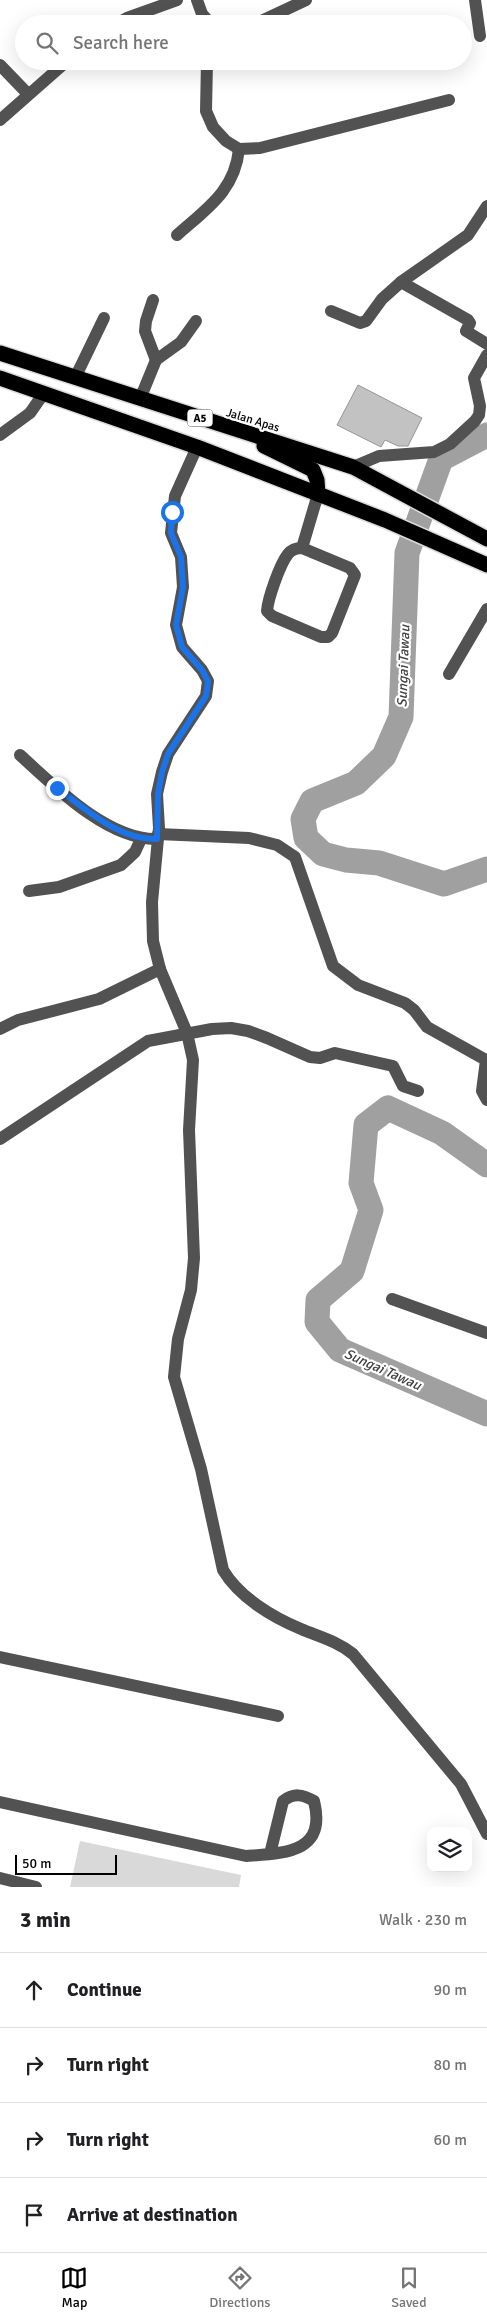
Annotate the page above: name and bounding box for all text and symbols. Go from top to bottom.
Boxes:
search box [15,15,472,70]
icon: search [33,29,61,57]
text: Search here [73,31,169,55]
street label: Jalan Apas [224,405,281,436]
road number: A5 [188,409,212,426]
route start [161,501,184,524]
water label: Sungai Tawau [394,623,413,707]
route end [46,777,69,800]
water label: Sungai Tawau [342,1345,425,1394]
map controls [427,1827,472,1872]
button: layers [427,1827,472,1872]
scale bar [15,1852,118,1875]
text: 50 m [22,1855,51,1872]
text: 3 min [20,1907,71,1933]
text: Walk · 230 m [379,1910,467,1930]
icon: ahead [20,1976,48,2004]
text: Continue [67,1978,142,2002]
text: 90 m [433,1980,467,2000]
icon: right [20,2051,48,2079]
text: Turn right [67,2053,149,2077]
text: 80 m [433,2055,467,2075]
icon: right [20,2126,48,2154]
text: Turn right [67,2128,149,2152]
text: 60 m [433,2130,467,2150]
icon: arrive [20,2201,48,2229]
text: Arrive at destination [67,2203,238,2227]
tab: Map [60,2264,88,2311]
tab: Directions [209,2264,270,2311]
tab: Saved [391,2264,427,2311]

